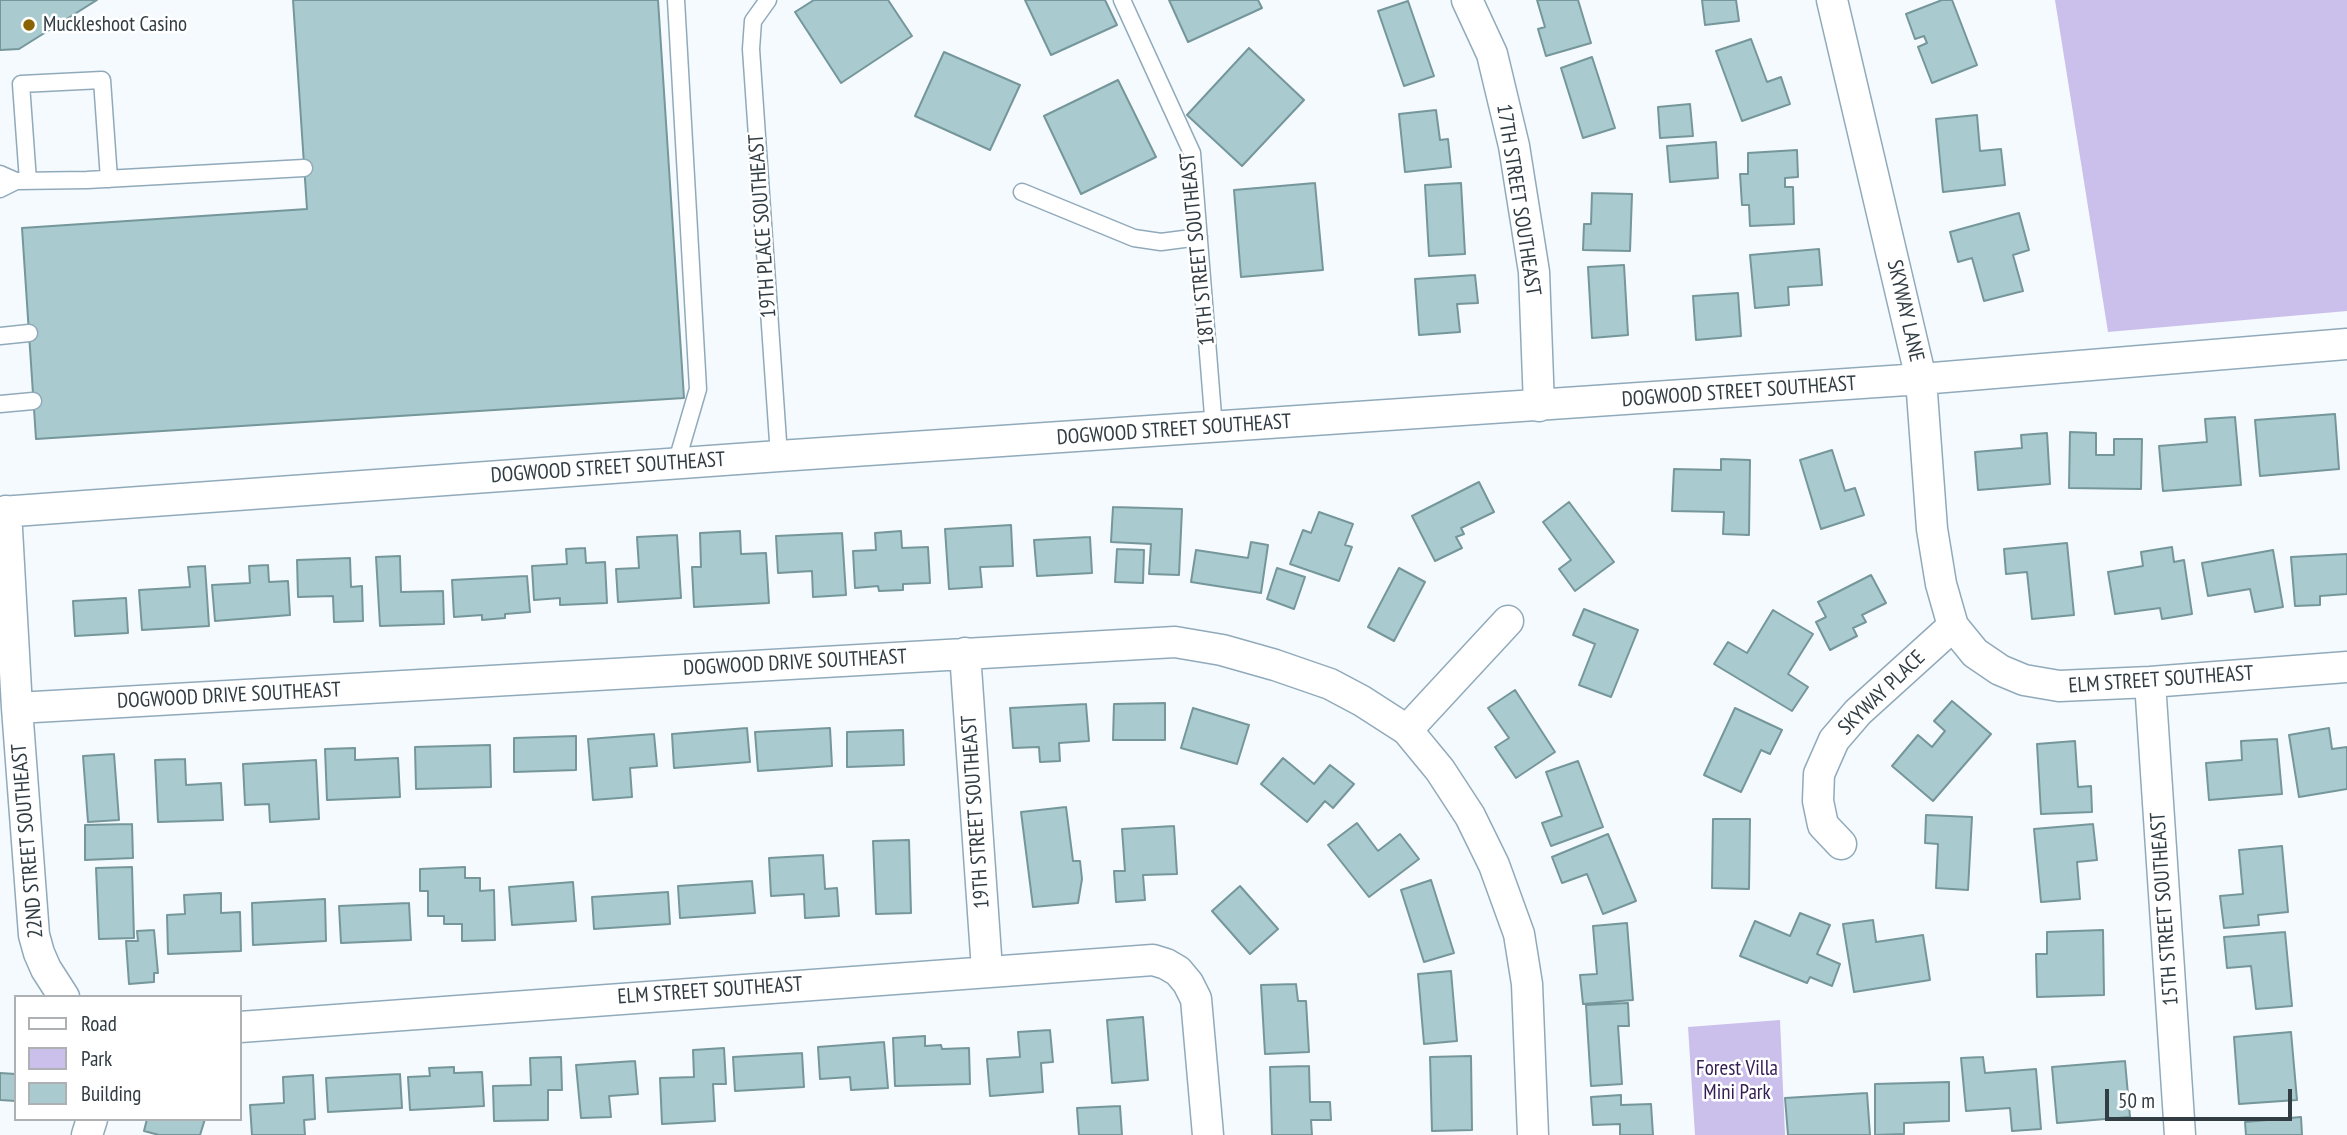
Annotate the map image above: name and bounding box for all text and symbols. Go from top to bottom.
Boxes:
place label: Muckleshoot Casino [43,12,187,38]
marker: Muckleshoot Casino [21,17,37,33]
street label: 17TH STREET SOUTHEAST [1490,102,1546,298]
street label: 19TH PLACE SOUTHEAST [744,133,782,319]
street label: 18TH STREET SOUTHEAST [1175,151,1221,347]
street label: SKYWAY LANE [1881,258,1929,364]
street label: DOGWOOD STREET SOUTHEAST [1621,371,1857,413]
street label: DOGWOOD STREET SOUTHEAST [1056,409,1292,451]
street label: DOGWOOD STREET SOUTHEAST [490,447,726,489]
street label: DOGWOOD DRIVE SOUTHEAST [683,645,907,681]
street label: SKYWAY PLACE [1833,645,1931,741]
street label: ELM STREET SOUTHEAST [2068,661,2254,699]
street label: DOGWOOD DRIVE SOUTHEAST [117,678,341,714]
street label: 19TH STREET SOUTHEAST [957,714,995,910]
street label: 22ND STREET SOUTHEAST [7,743,49,939]
street label: 15TH STREET SOUTHEAST [2146,811,2184,1007]
street label: ELM STREET SOUTHEAST [617,972,803,1010]
legend [14,995,242,1121]
text: Road [81,1010,117,1037]
text: Park [81,1045,112,1072]
park label: Forest Villa Mini Park [1696,1056,1778,1106]
scale bar [2109,1076,2296,1120]
text: Building [81,1080,141,1107]
text: 50 m [2118,1087,2155,1114]

